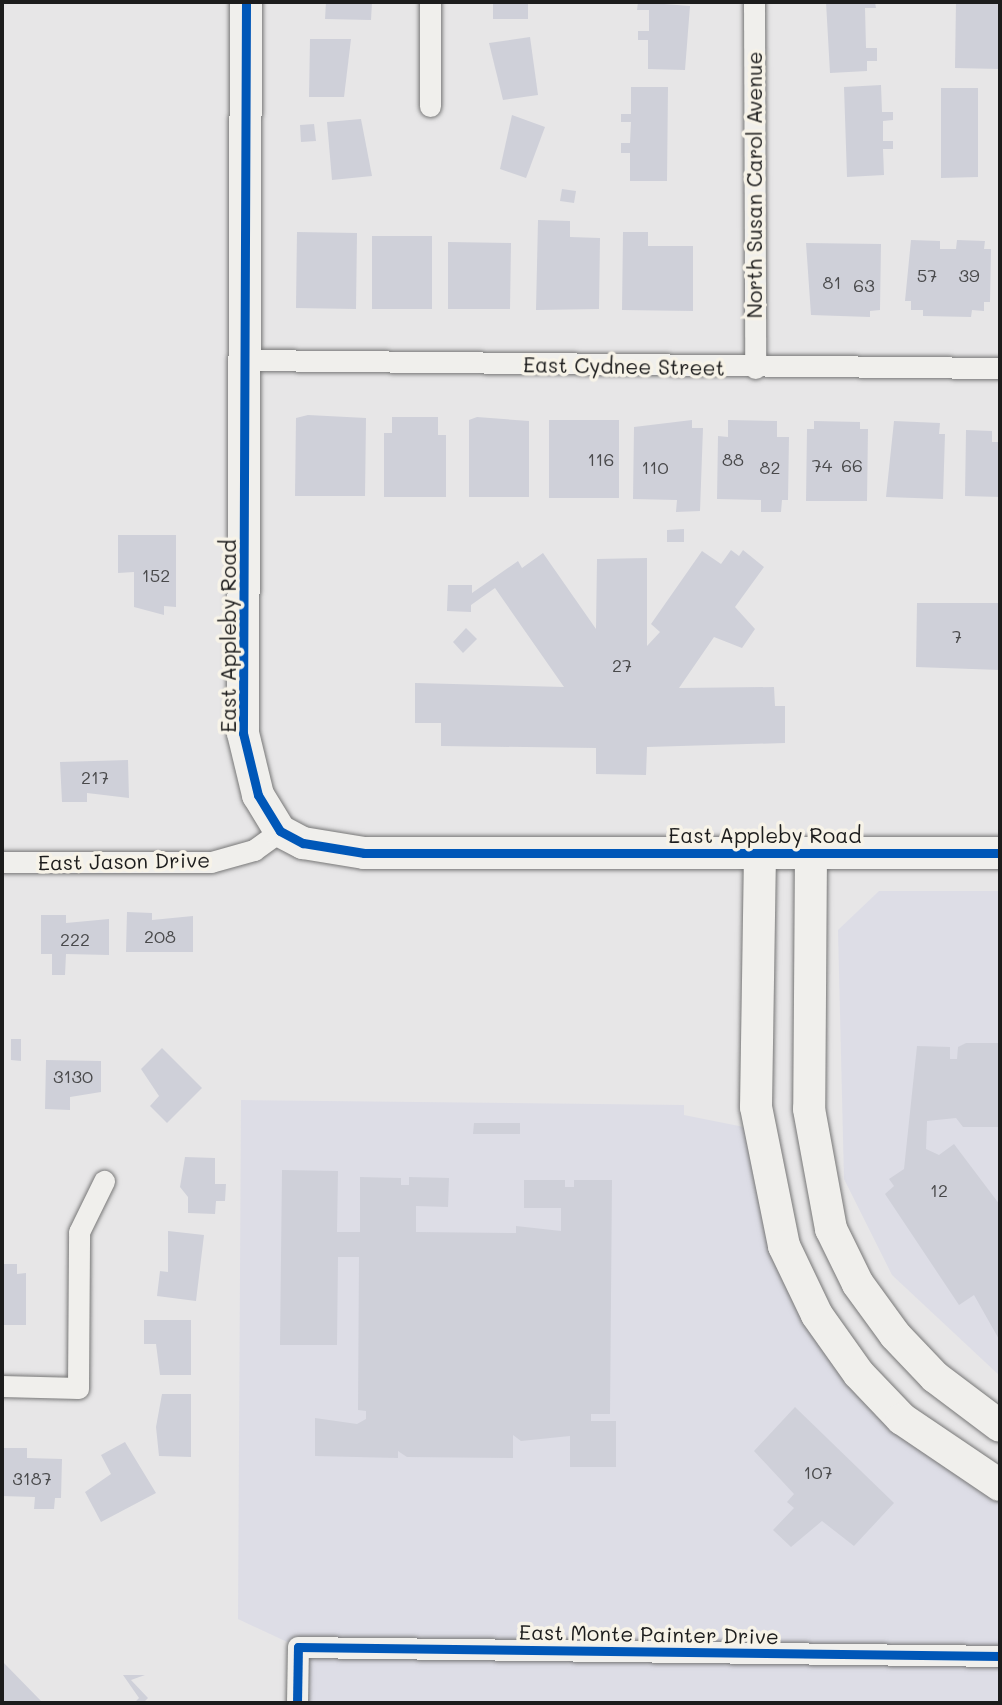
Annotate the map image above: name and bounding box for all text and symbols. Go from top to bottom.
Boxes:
street label: North Susan Carol Avenue [741,52,767,318]
house number: 57 [917,264,937,286]
house number: 39 [958,264,980,286]
house number: 81 [823,271,841,293]
house number: 63 [853,274,875,296]
street label: East Cydnee Street [523,352,725,380]
house number: 116 [588,448,614,470]
house number: 88 [722,448,744,470]
house number: 74 [812,454,832,476]
house number: 66 [841,454,863,476]
house number: 110 [641,456,669,478]
house number: 82 [760,456,780,478]
street label: East Appleby Road [215,539,241,733]
house number: 152 [142,564,170,586]
house number: 7 [952,625,962,647]
house number: 27 [612,654,632,676]
house number: 217 [81,766,109,788]
street label: East Appleby Road [668,822,862,848]
street label: East Jason Drive [38,847,210,875]
house number: 208 [144,925,176,947]
house number: 222 [60,928,90,950]
house number: 3130 [53,1065,93,1087]
house number: 12 [930,1179,948,1201]
house number: 107 [803,1461,833,1483]
house number: 3187 [12,1467,52,1489]
street label: East Monte Painter Drive [519,1619,779,1649]

